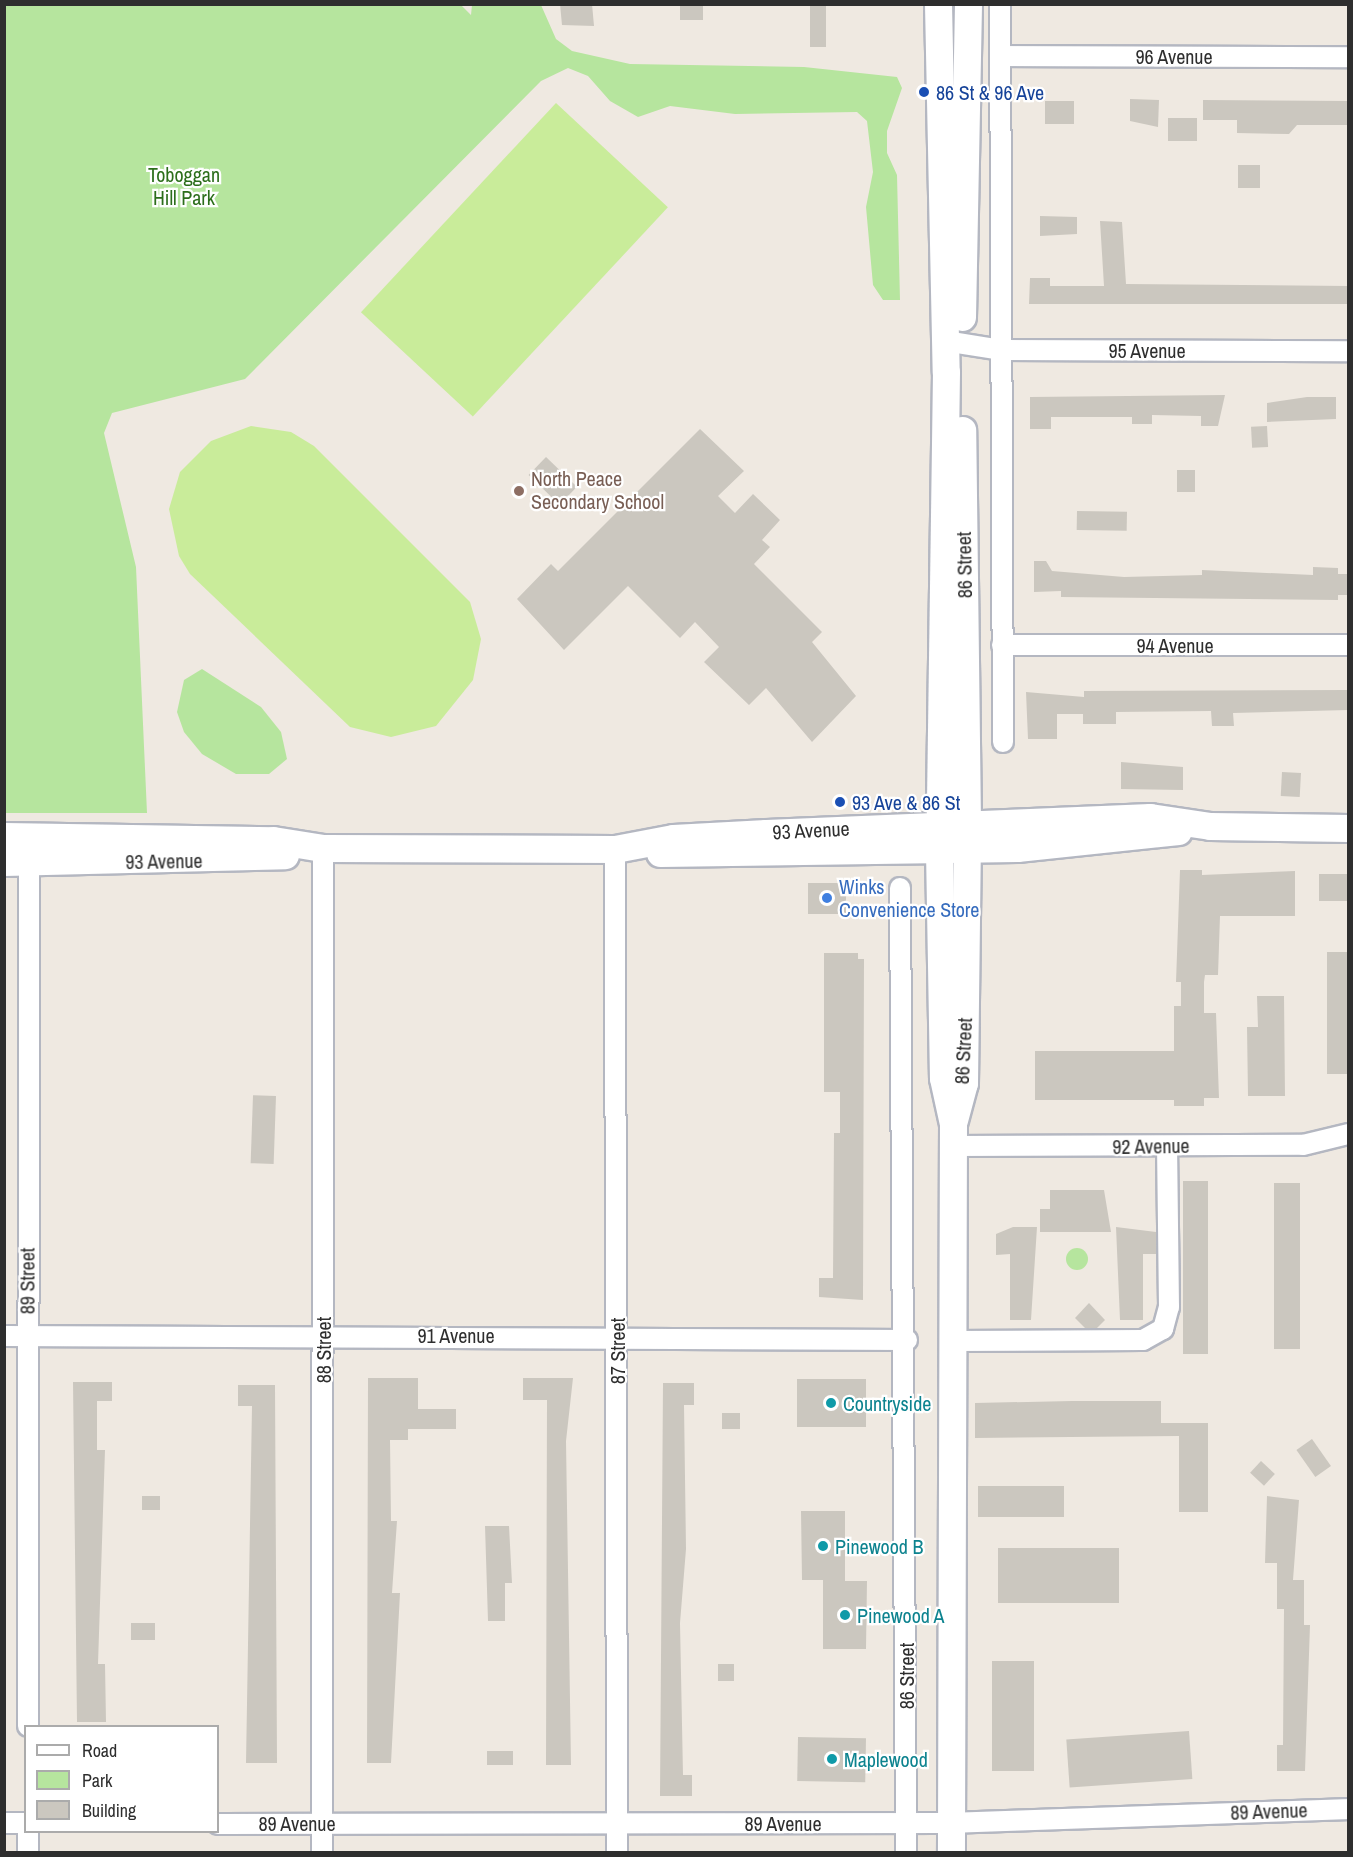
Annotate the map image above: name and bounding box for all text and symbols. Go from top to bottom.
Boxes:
street label: 96 Avenue [1135,44,1213,68]
place label: 86 St & 96 Ave [936,80,1045,104]
marker: 86 St & 96 Ave [917,85,931,99]
park label: Toboggan Hill Park [148,162,220,209]
street label: 95 Avenue [1108,338,1186,362]
place label: North Peace Secondary School [531,467,664,514]
marker: North Peace Secondary School [512,484,526,498]
street label: 86 Street [951,532,977,598]
street label: 94 Avenue [1136,633,1214,657]
place label: 93 Ave & 86 St [852,790,961,814]
marker: 93 Ave & 86 St [833,795,847,809]
street label: 93 Avenue [771,816,851,844]
street label: 93 Avenue [125,848,203,874]
place label: Winks Convenience Store [839,874,979,921]
marker: Winks Convenience Store [820,891,834,905]
street label: 86 Street [949,1017,977,1085]
street label: 92 Avenue [1112,1133,1190,1159]
street label: 89 Street [15,1248,39,1314]
street label: 88 Street [311,1317,335,1383]
street label: 87 Street [605,1318,629,1384]
street label: 91 Avenue [417,1323,495,1347]
place label: Countryside [843,1391,931,1415]
marker: Countryside [824,1396,838,1410]
place label: Pinewood B [835,1534,923,1558]
marker: Pinewood B [816,1539,830,1553]
place label: Pinewood A [857,1603,945,1627]
marker: Pinewood A [838,1608,852,1622]
street label: 86 Street [894,1643,918,1709]
legend [24,1725,219,1833]
text: Road [82,1738,117,1763]
place label: Maplewood [844,1747,928,1771]
marker: Maplewood [825,1752,839,1766]
text: Park [82,1768,112,1793]
text: Building [82,1798,136,1823]
street label: 89 Avenue [1230,1798,1308,1824]
street label: 89 Avenue [258,1811,336,1835]
street label: 89 Avenue [744,1811,822,1835]

